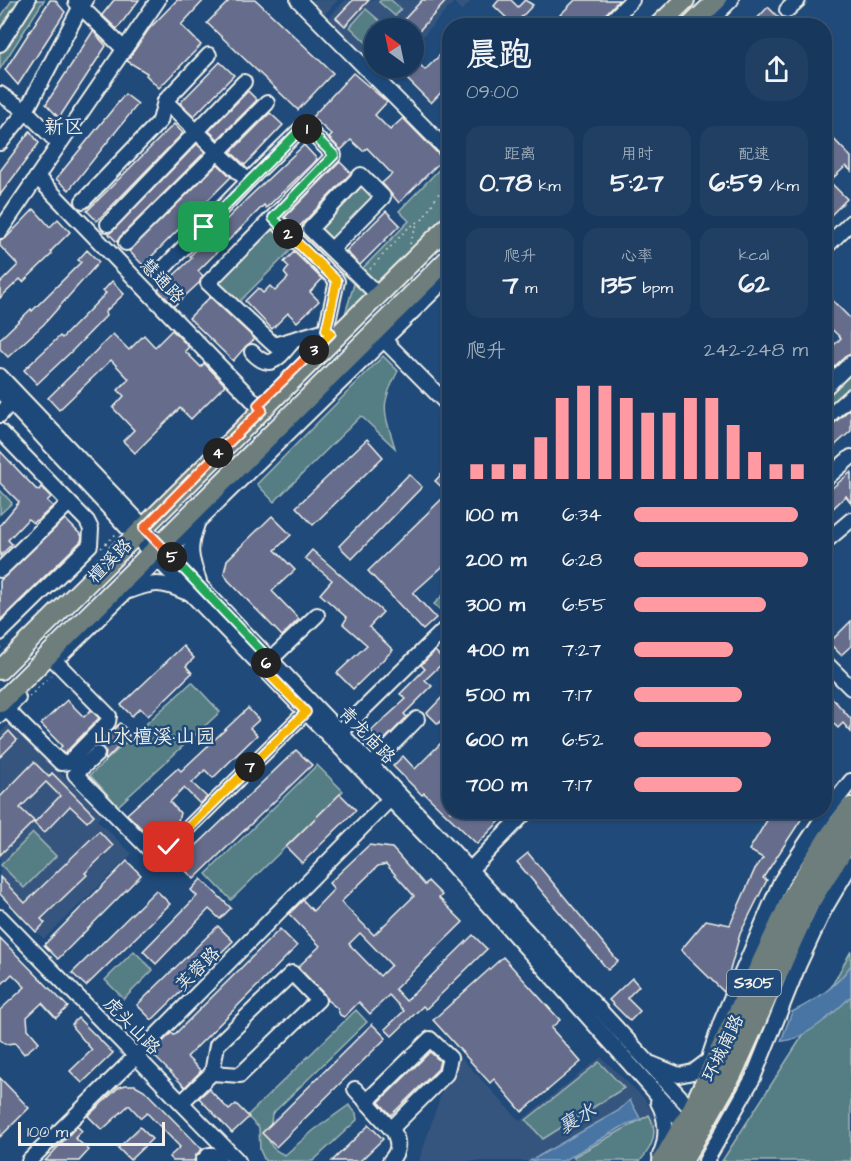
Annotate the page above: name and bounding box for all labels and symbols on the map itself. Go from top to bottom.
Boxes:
north arrow [364,18,424,78]
district label: 新区 [44,113,84,141]
pin: 1 [292,114,322,144]
pin [178,201,229,252]
pin: 2 [273,219,303,249]
street label: 慧通路 [134,253,190,309]
pin: 3 [299,335,329,365]
pin: 4 [203,438,233,468]
street label: 檀溪路 [82,533,138,589]
pin: 5 [157,542,187,572]
pin: 6 [251,648,281,678]
street label: 青龙庙路 [333,700,401,770]
district label: 山水檀溪·山园 [93,723,215,751]
pin: 7 [235,752,265,782]
pin [143,821,194,872]
street label: 芙蓉路 [170,941,226,997]
road number: S305 [727,970,781,996]
street label: 虎头山路 [98,991,166,1061]
street label: 环城南路 [696,1010,750,1086]
water label: 襄水 [553,1096,602,1141]
scale bar [18,1119,165,1146]

